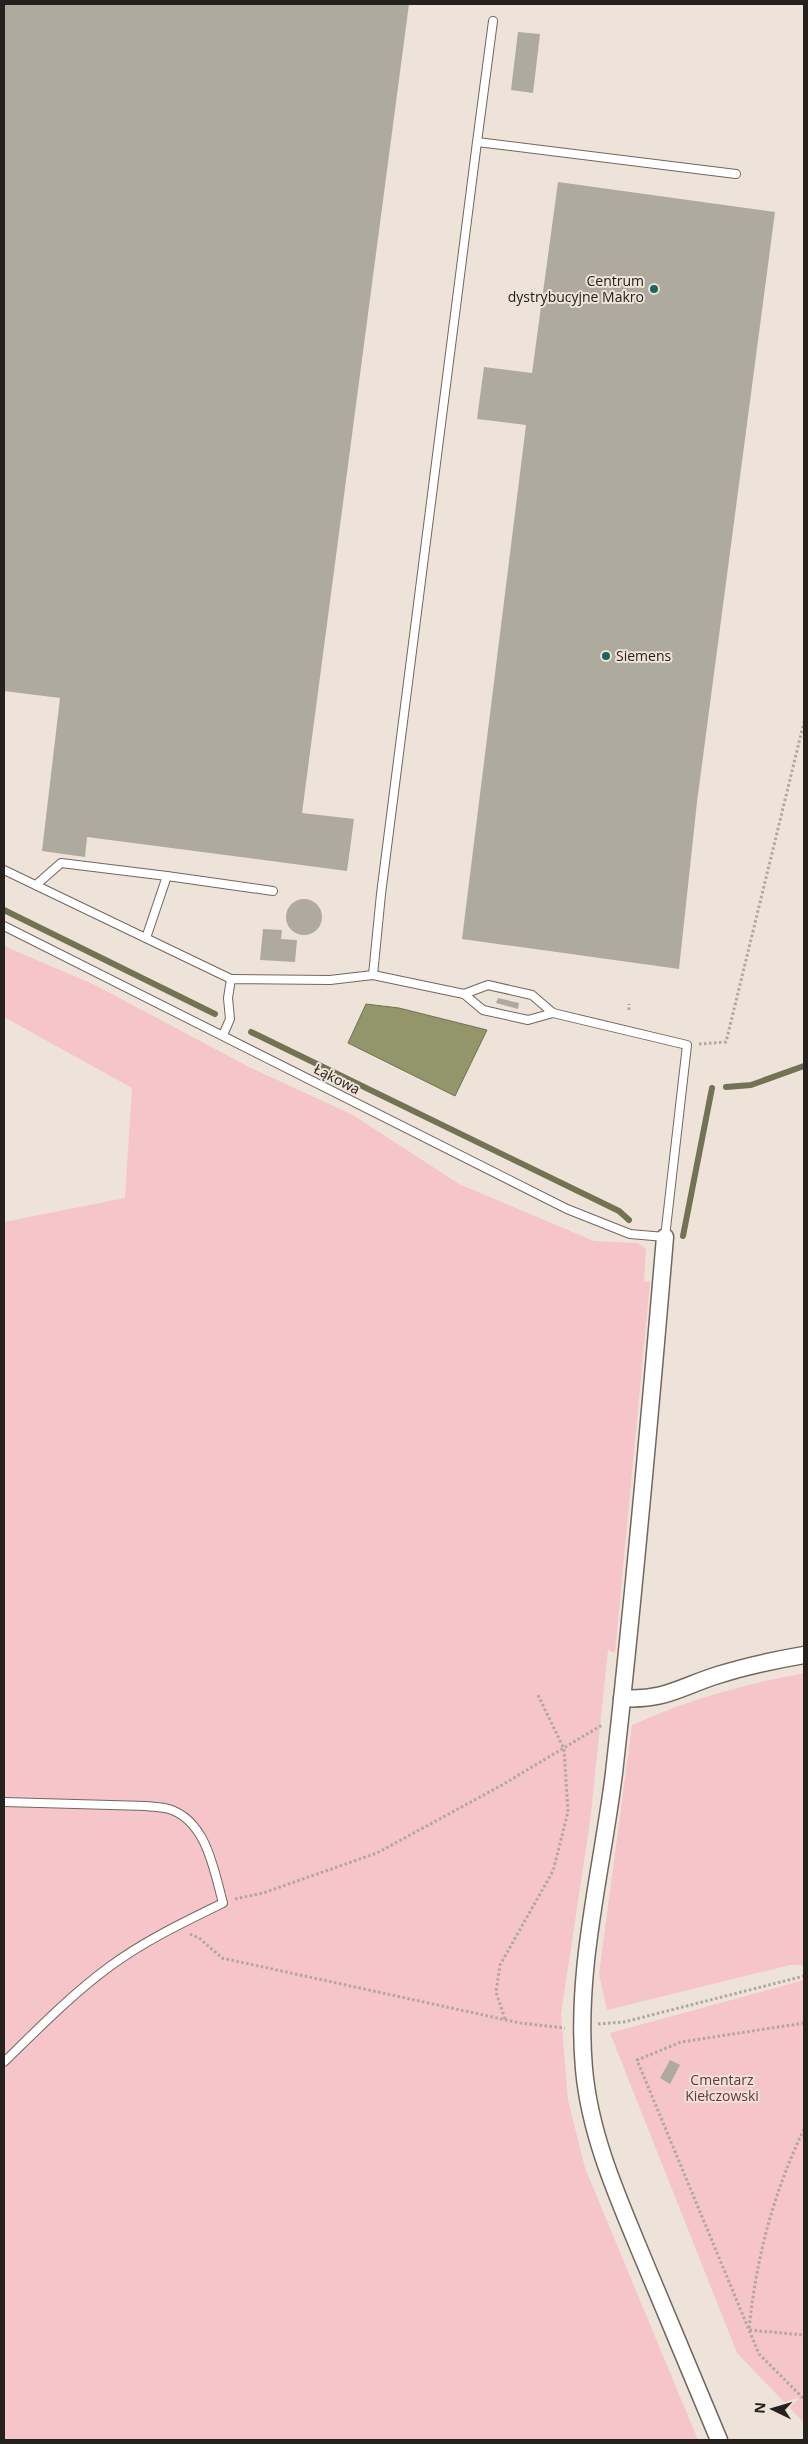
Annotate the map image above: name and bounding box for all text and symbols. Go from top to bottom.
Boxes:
place label: Centrum dystrybucyjne Makro [508,271,644,306]
marker: Centrum dystrybucyjne Makro [648,283,660,295]
place label: Siemens [616,646,671,665]
marker: Siemens [600,650,612,662]
street label: Łąkowa [311,1059,364,1098]
park label: Cmentarz Kiełczowski [685,2070,759,2105]
north arrow [748,2384,798,2434]
text: N [750,2401,770,2414]

